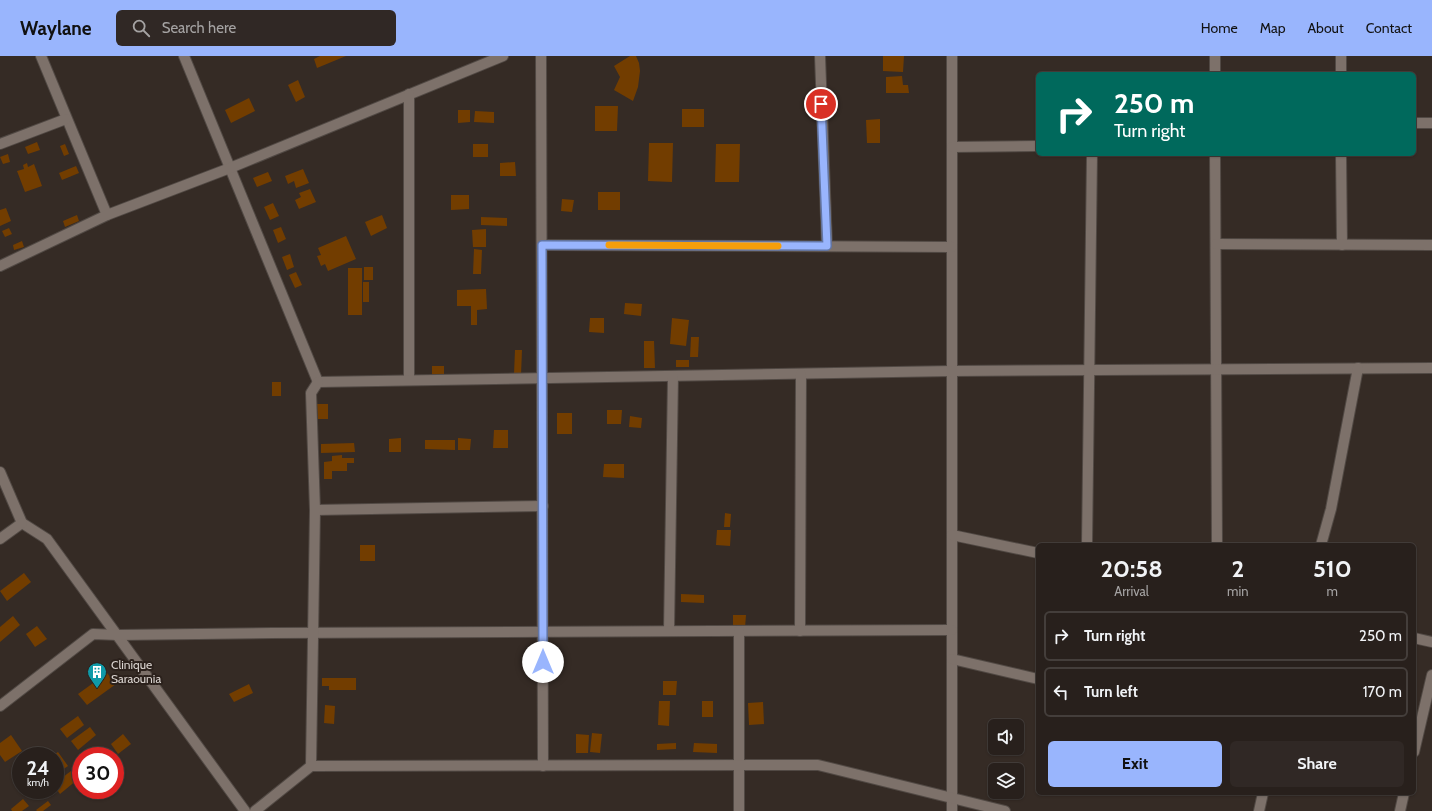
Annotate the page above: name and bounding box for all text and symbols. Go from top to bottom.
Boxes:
search box [116,10,396,46]
text: Waylane [20,17,92,40]
icon: search [130,17,152,39]
text: Search here [162,19,236,37]
text: Home [1201,19,1238,37]
text: Map [1260,19,1285,37]
text: About [1307,19,1344,37]
text: Contact [1366,19,1412,37]
text: 250 m [1114,86,1194,120]
pin [804,87,838,121]
icon: right [1048,88,1100,140]
icon: arrive [810,93,832,115]
text: Turn right [1114,120,1185,142]
text: 20:58 [1100,554,1163,583]
text: 2 [1231,554,1244,583]
text: 510 [1313,554,1352,583]
text: Arrival [1114,583,1149,599]
text: min [1227,583,1249,599]
text: m [1327,583,1338,599]
icon: right [1050,625,1072,647]
text: Turn right [1084,627,1145,645]
text: 250 m [1359,627,1402,645]
position arrow [522,641,564,683]
place label: Clinique Saraounia [111,657,161,686]
building icon: Clinique Saraounia [86,661,108,689]
icon: left [1050,681,1072,703]
text: Turn left [1084,683,1138,701]
text: 170 m [1363,683,1402,701]
map controls [988,719,1024,799]
button: sound [988,719,1024,755]
button: Exit [1048,741,1222,787]
button: Share [1230,741,1404,787]
speed limit sign: 30 [72,747,124,799]
text: 24 [27,756,50,780]
button: layers [988,763,1024,799]
text: km/h [27,776,49,789]

